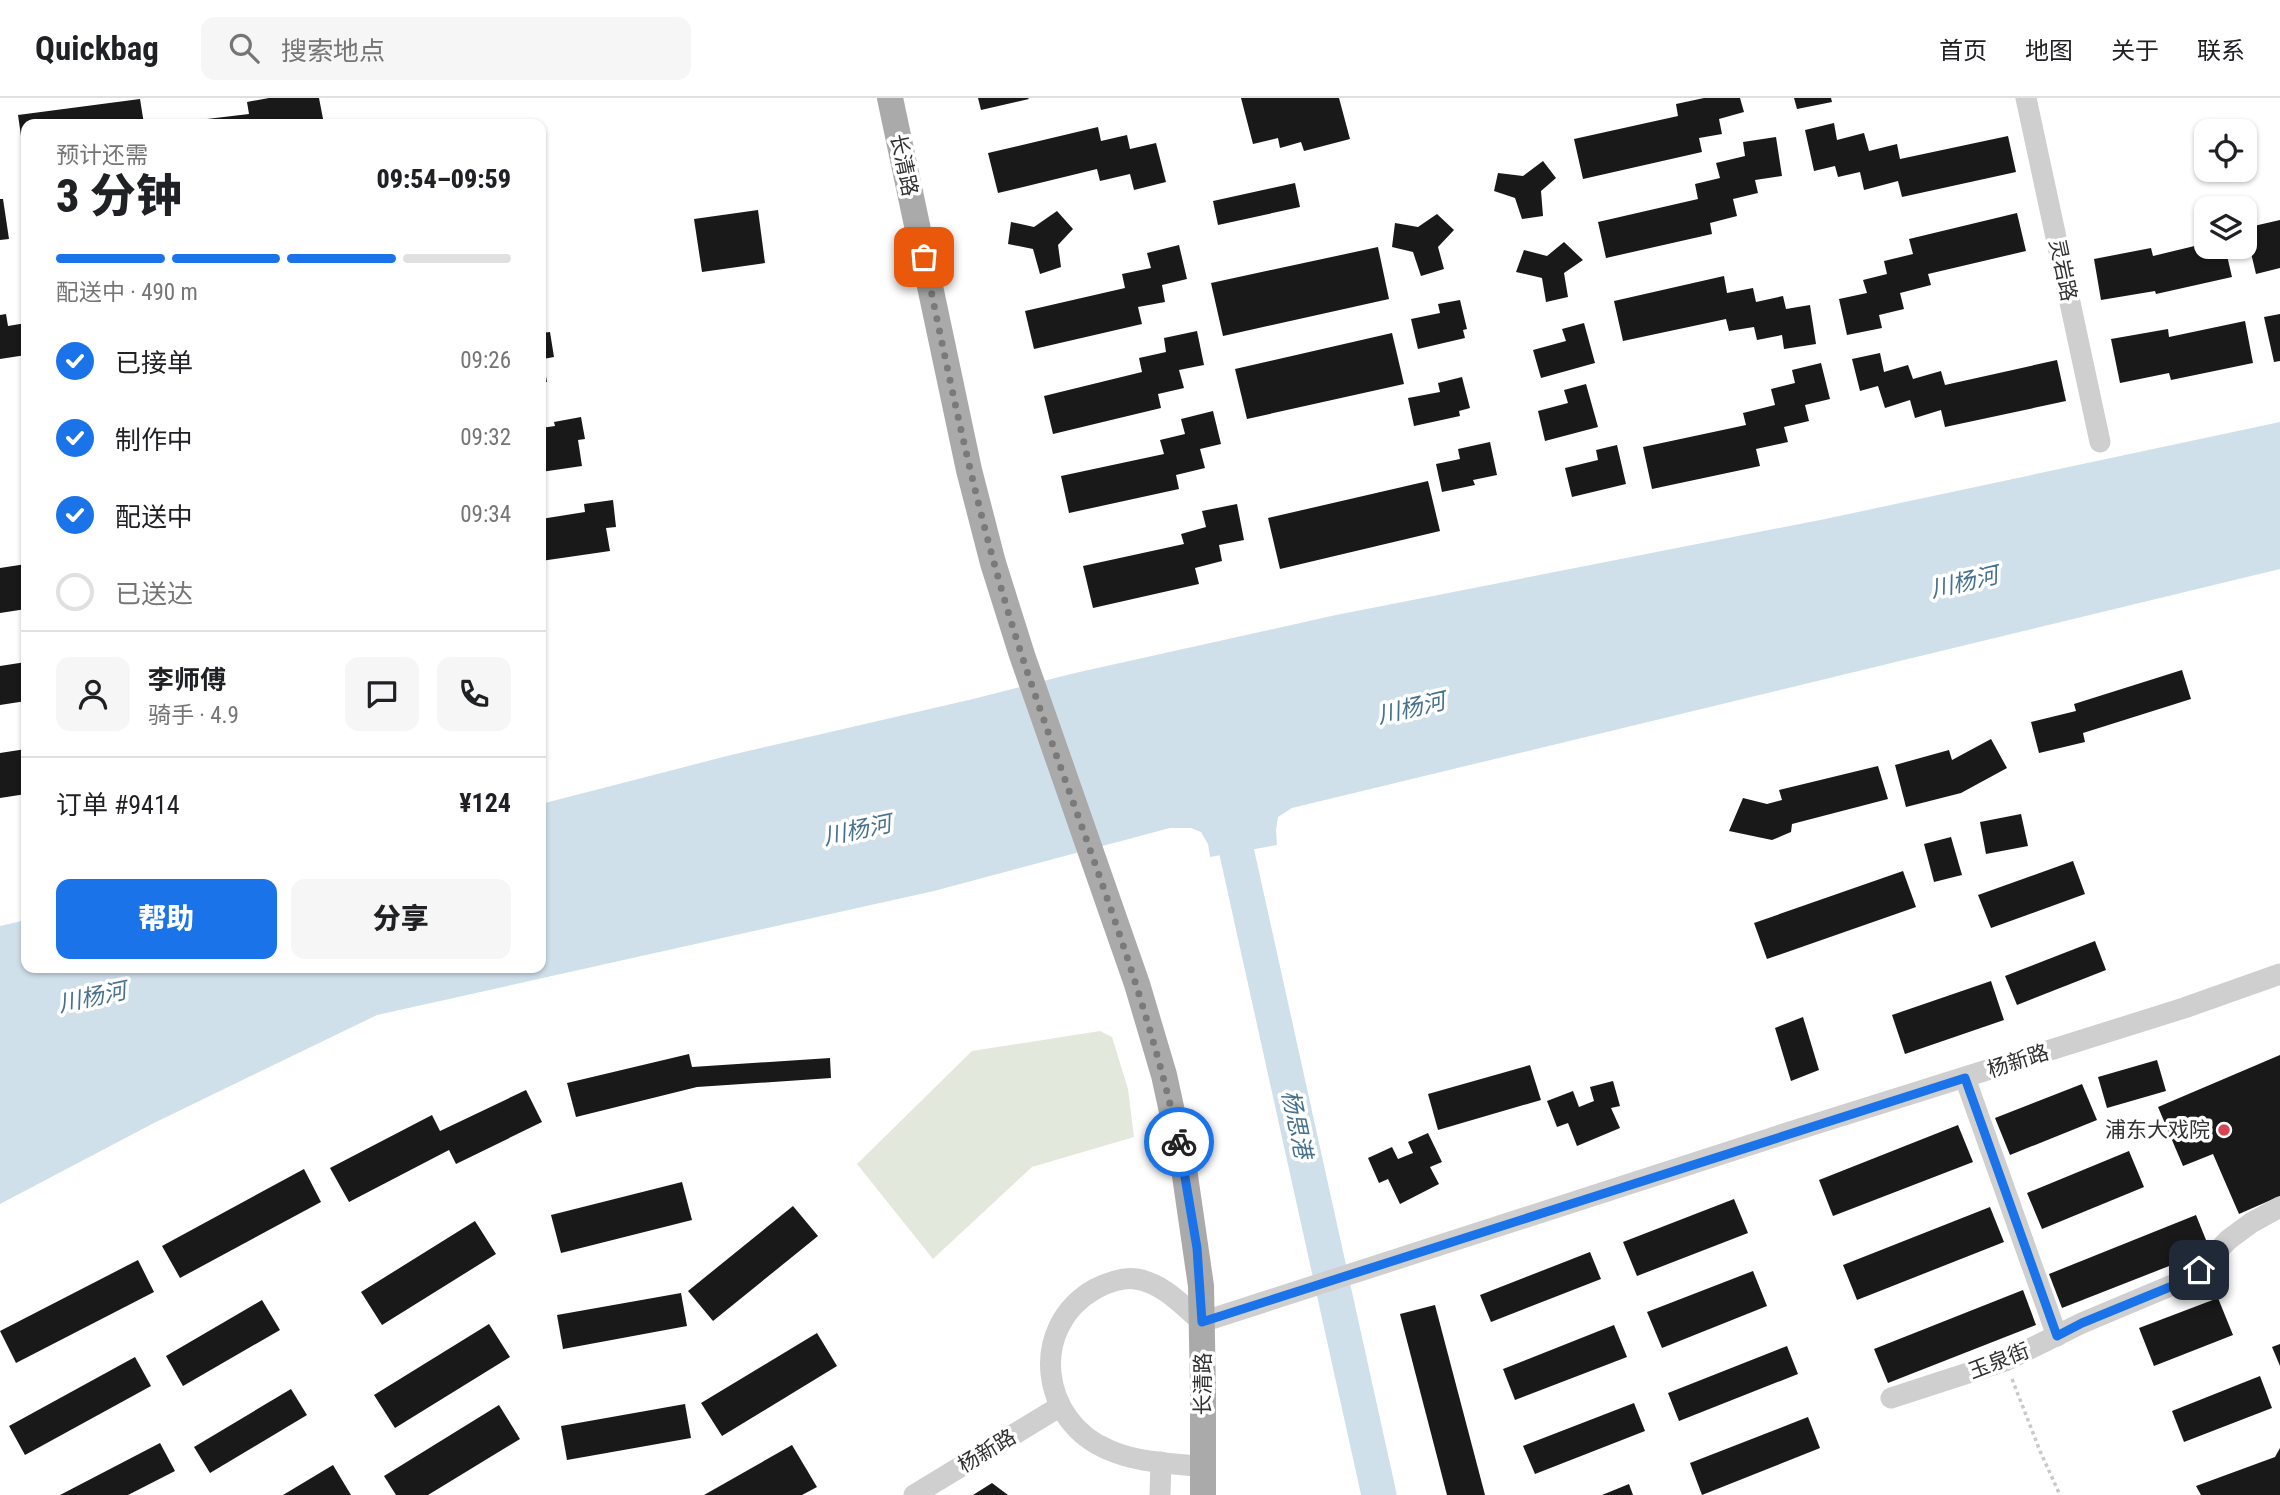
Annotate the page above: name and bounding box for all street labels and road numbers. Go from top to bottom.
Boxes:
street label: 长清路 [886,132,922,198]
street label: 灵岩路 [2045,237,2081,303]
street label: 杨新路 [1984,1040,2052,1082]
street label: 玉泉街 [1965,1339,2033,1383]
street label: 长清路 [1191,1353,1215,1416]
street label: 杨新路 [954,1424,1020,1478]

